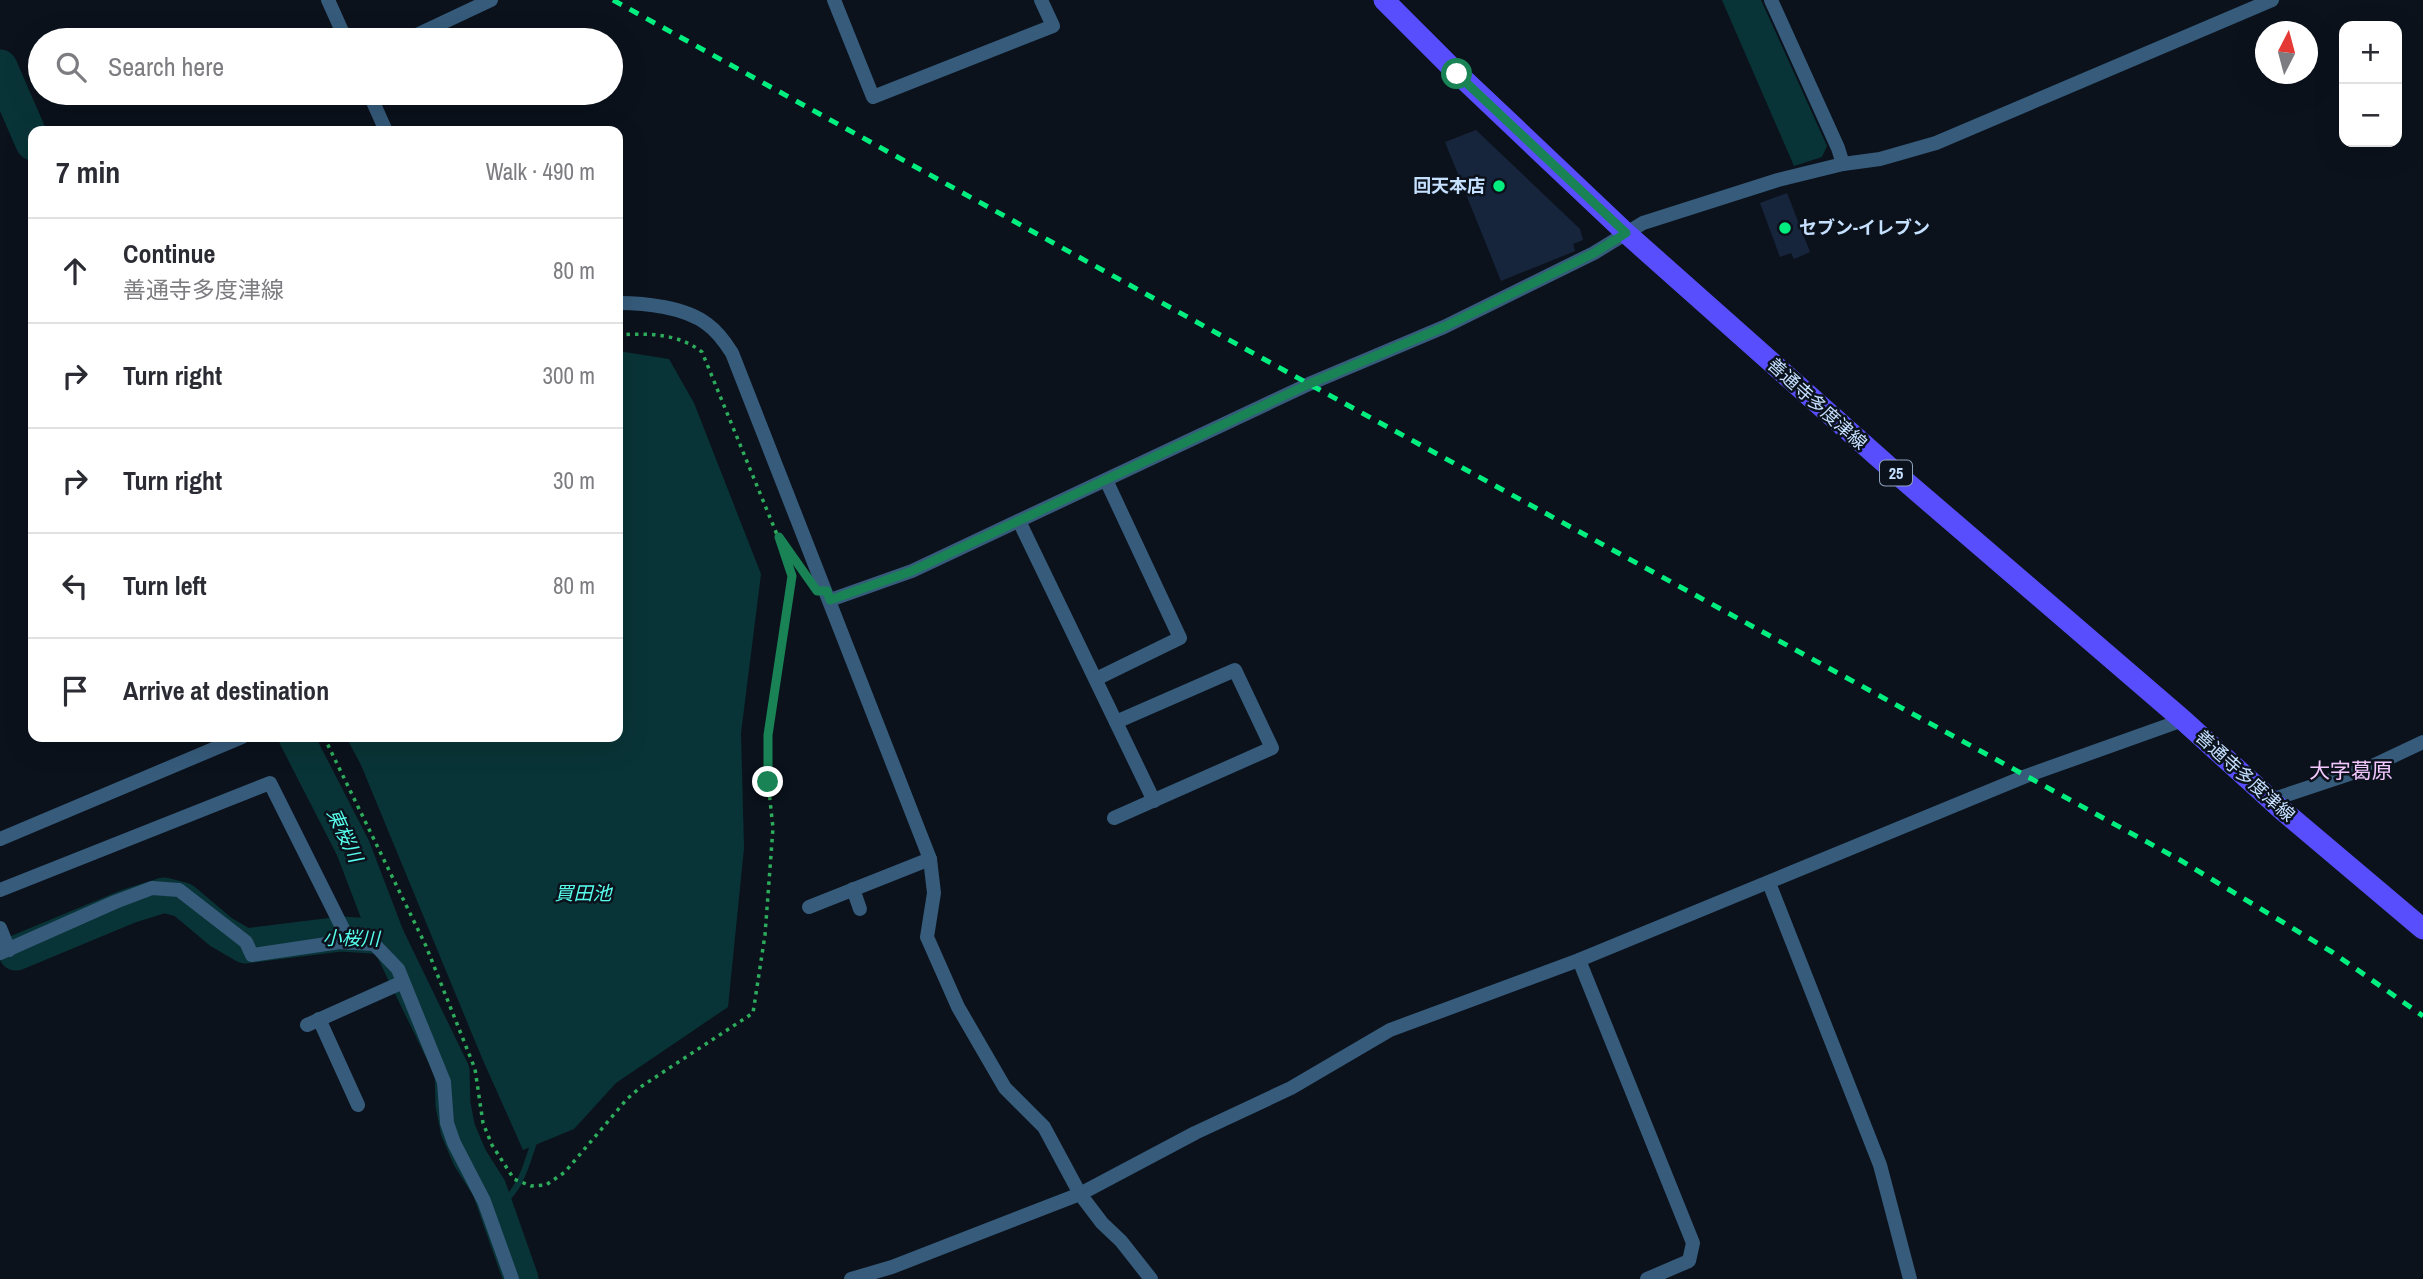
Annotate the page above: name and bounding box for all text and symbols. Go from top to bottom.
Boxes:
north arrow [2255,21,2318,84]
map controls [2339,21,2402,147]
button: + [2339,21,2402,84]
search box [28,28,623,105]
icon: search [52,48,90,86]
text: Search here [108,49,224,84]
route start [1441,58,1472,89]
button: − [2339,84,2402,147]
text: 7 min [56,152,120,192]
text: Walk · 490 m [486,156,595,187]
place label: 回天本店 [1413,173,1485,198]
marker: 回天本店 [1491,178,1507,194]
place label: セブン-イレブン [1799,215,1930,240]
marker: セブン-イレブン [1777,220,1793,236]
text: Continue [123,236,215,271]
icon: ahead [56,252,94,290]
text: 80 m [553,255,595,286]
text: 善通寺多度津線 [123,274,284,305]
street label: 善通寺多度津線 [1762,352,1873,455]
icon: right [56,357,94,395]
text: Turn right [123,358,222,393]
text: 300 m [543,360,595,391]
road number: 25 [1880,460,1912,486]
icon: right [56,462,94,500]
text: Turn right [123,463,222,498]
text: 30 m [553,465,595,496]
icon: left [56,567,94,605]
text: Turn left [123,568,207,603]
text: 80 m [553,570,595,601]
icon: arrive [56,672,94,710]
text: Arrive at destination [123,673,329,708]
street label: 善通寺多度津線 [2190,724,2301,827]
district label: 大字葛原 [2309,756,2393,785]
route end [752,766,783,797]
water label: 東桜川 [321,804,370,868]
water label: 買田池 [554,880,613,906]
water label: 小桜川 [322,925,382,952]

